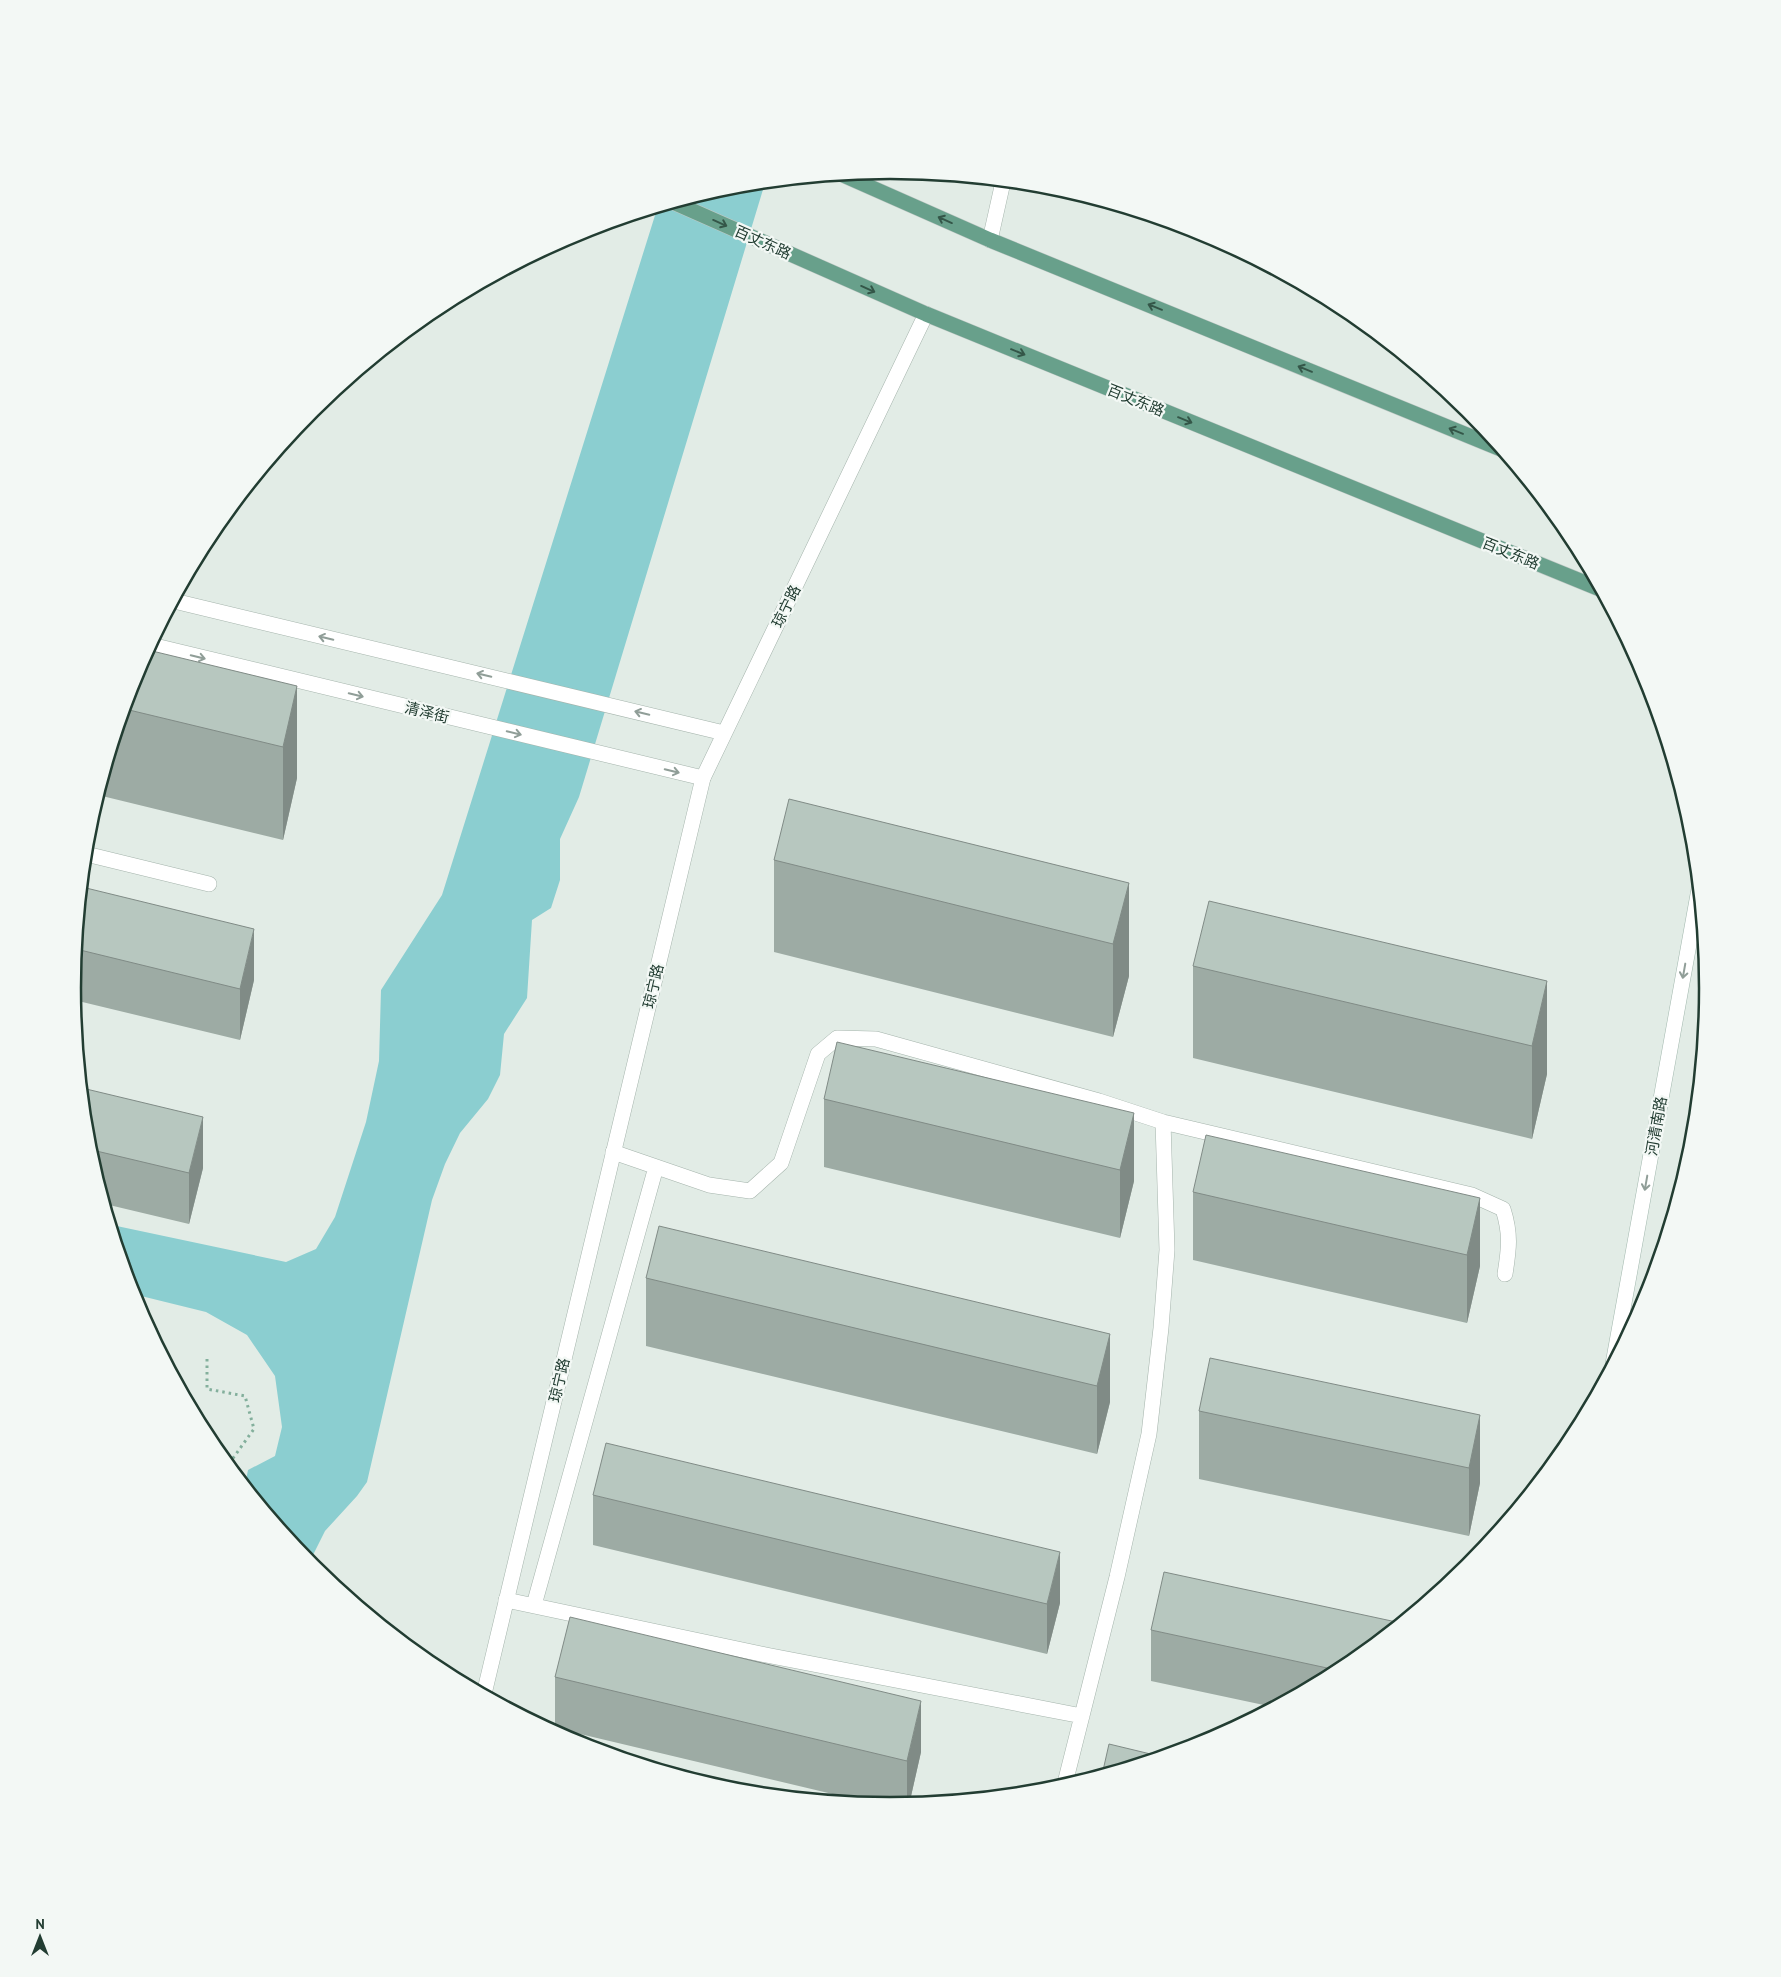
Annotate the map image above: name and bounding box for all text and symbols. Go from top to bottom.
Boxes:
one-way arrow [938,215,953,225]
one-way arrow [712,218,727,228]
street label: 百丈东路 [732,221,794,263]
one-way arrow [860,285,875,294]
one-way arrow [1148,302,1163,312]
one-way arrow [1010,348,1025,357]
one-way arrow [1298,364,1313,373]
street label: 百丈东路 [1105,380,1167,420]
one-way arrow [1177,416,1192,425]
one-way arrow [1449,425,1464,435]
street label: 百丈东路 [1480,533,1542,573]
street label: 琼宁路 [768,582,804,630]
one-way arrow [318,633,334,642]
one-way arrow [190,653,206,662]
one-way arrow [477,670,493,680]
one-way arrow [348,691,364,700]
street label: 清泽街 [403,697,451,727]
one-way arrow [635,708,651,717]
one-way arrow [506,729,522,738]
one-way arrow [664,767,680,776]
street label: 琼宁路 [639,962,667,1010]
one-way arrow [1678,963,1688,979]
street label: 河清南路 [1641,1095,1671,1157]
one-way arrow [1640,1174,1650,1190]
street label: 琼宁路 [545,1356,573,1404]
north arrow [15,1912,65,1962]
text: N [35,1915,45,1933]

